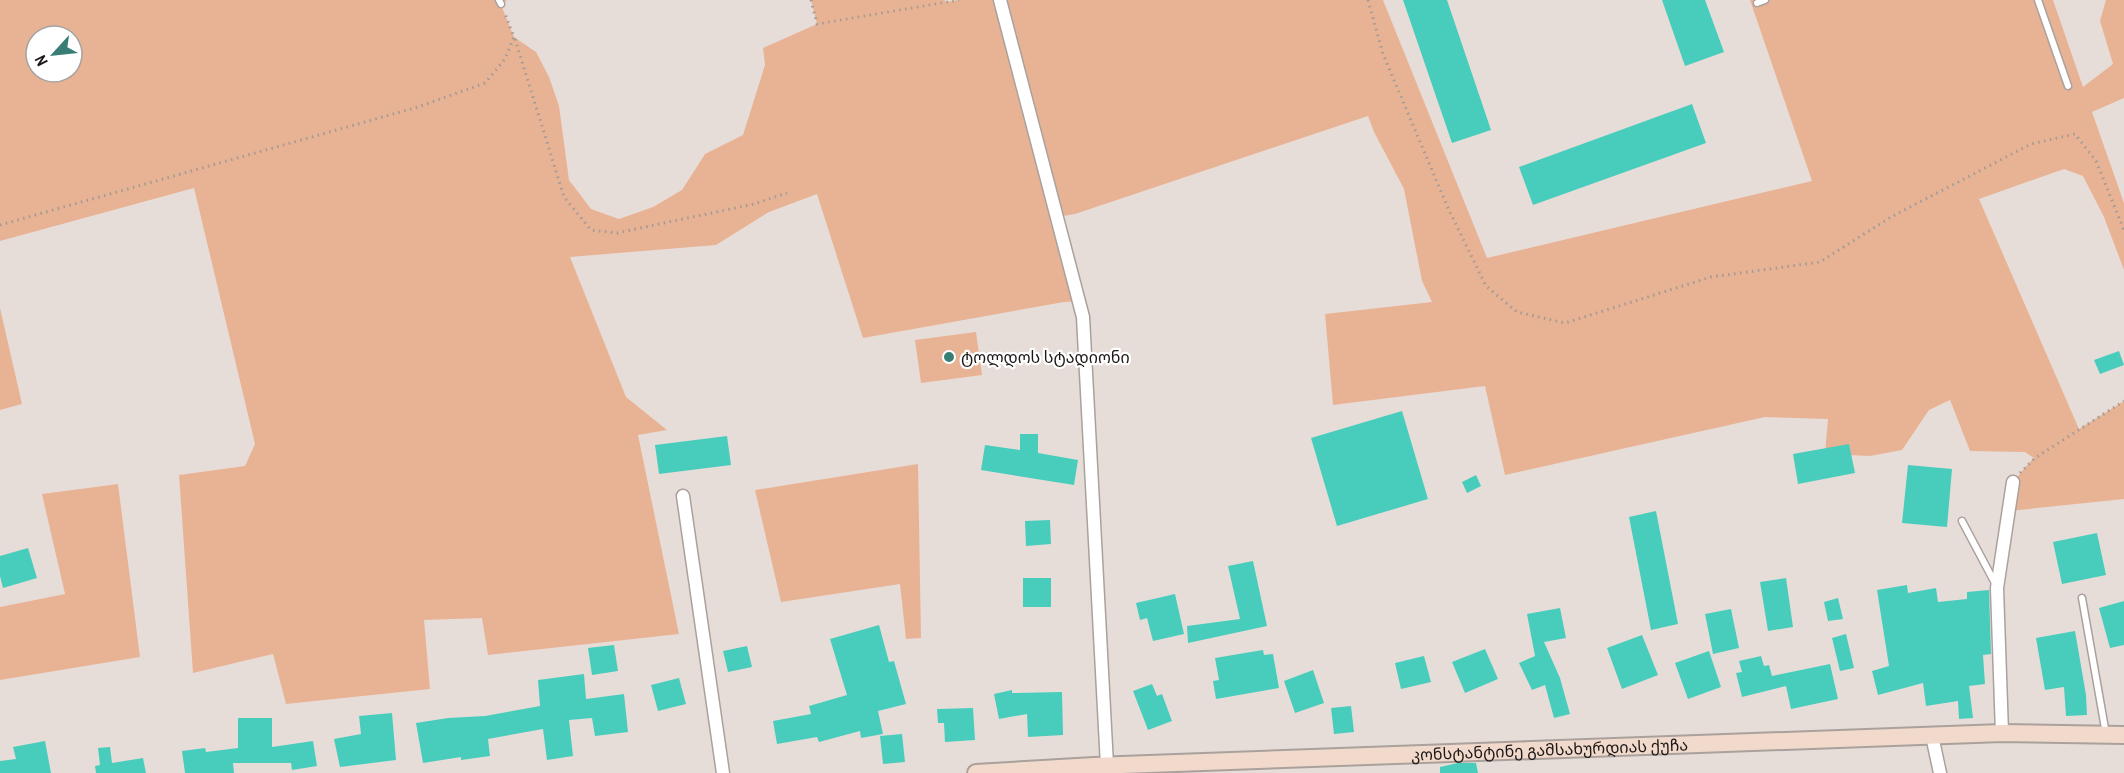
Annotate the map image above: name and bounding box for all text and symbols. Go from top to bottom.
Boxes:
north arrow [24,24,84,84]
text: N [29,52,53,70]
place label: ტოლდოს სტადიონი [961,346,1130,368]
marker: ტოლდოს სტადიონი [942,350,956,364]
street label: კონსტანტინე გამსახურდიას ქუჩა [1411,733,1688,765]

